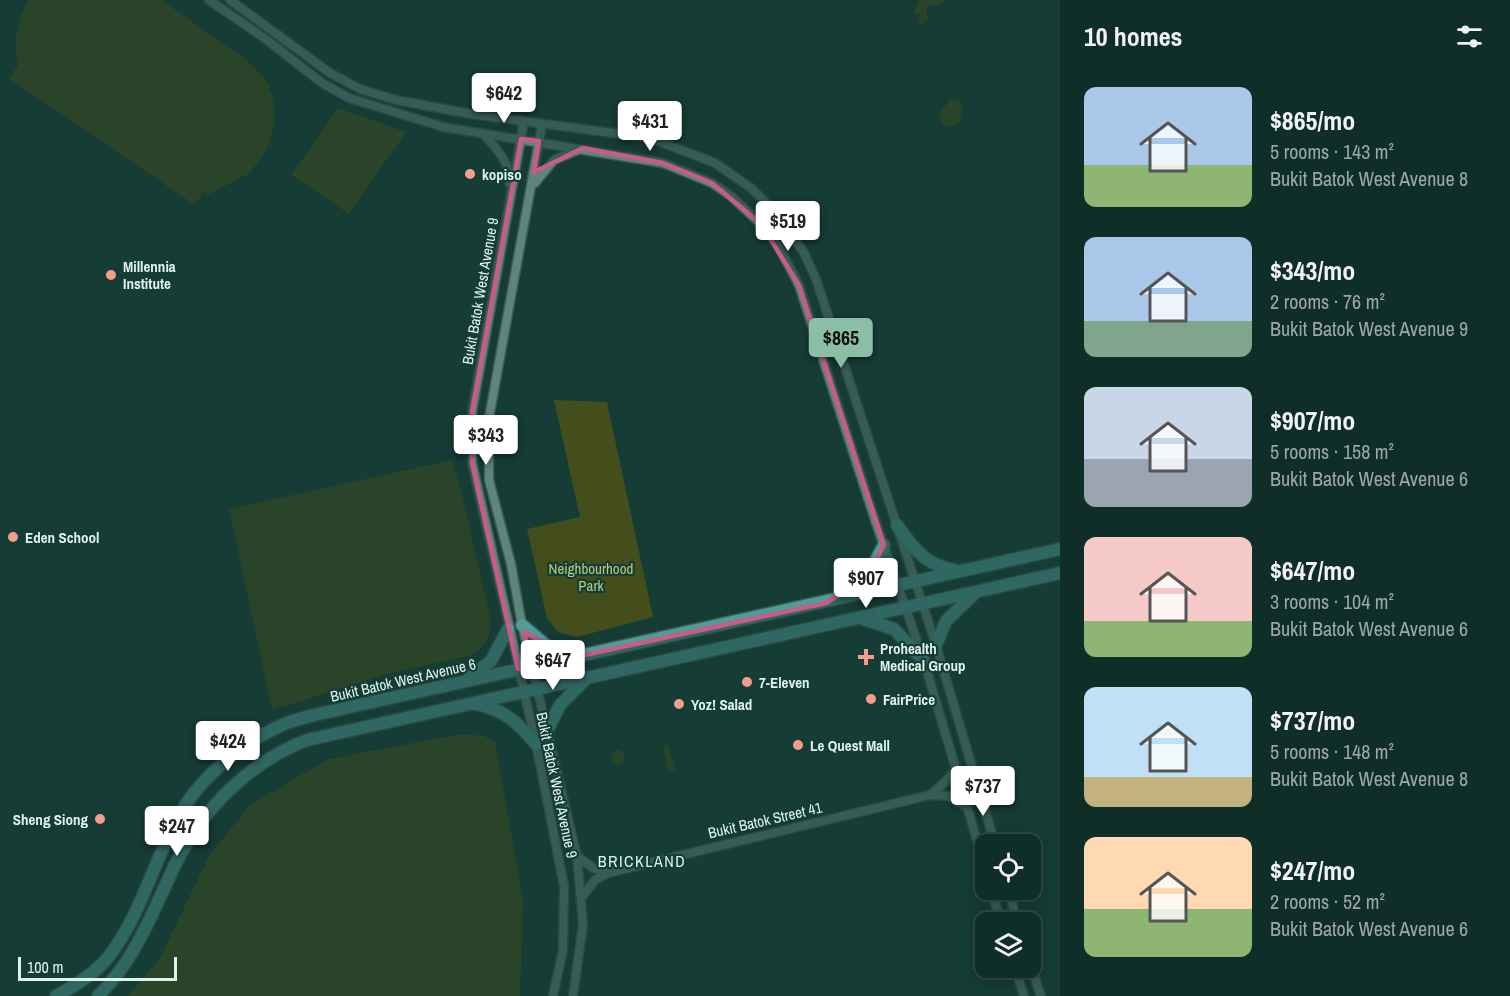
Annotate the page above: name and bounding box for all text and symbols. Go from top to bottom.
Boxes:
text: 10 homes [1084,19,1182,54]
icon: filters [1453,20,1486,53]
pin: $642 [468,73,540,124]
text: $642 [486,79,522,106]
pin: $431 [614,101,686,152]
text: $865/mo [1270,103,1355,138]
text: $431 [632,107,668,134]
icon: home [1132,111,1204,183]
text: 5 rooms · 143 m² [1270,138,1394,165]
place label: kopiso [482,164,522,185]
text: Bukit Batok West Avenue 8 [1270,165,1468,192]
marker: kopiso [463,167,477,181]
pin: $519 [752,201,824,252]
text: $519 [770,207,806,234]
street label: Bukit Batok West Avenue 9 [457,216,503,366]
text: $343/mo [1270,253,1355,288]
place label: Millennia Institute [123,256,176,294]
icon: home [1132,261,1204,333]
marker: Millennia Institute [104,268,118,282]
text: 2 rooms · 76 m² [1270,288,1385,315]
text: Bukit Batok West Avenue 9 [1270,315,1468,342]
pin: $865 [805,318,877,369]
text: $865 [823,324,859,351]
text: $907/mo [1270,403,1355,438]
icon: home [1132,411,1204,483]
pin: $343 [450,415,522,466]
text: $343 [468,421,504,448]
text: 5 rooms · 158 m² [1270,438,1394,465]
text: Bukit Batok West Avenue 6 [1270,465,1468,492]
place label: Eden School [25,527,100,548]
marker: Eden School [6,530,20,544]
text: $647/mo [1270,553,1355,588]
park label: Neighbourhood Park [549,558,633,596]
pin: $907 [830,558,902,609]
icon: home [1132,561,1204,633]
text: $907 [848,564,884,591]
text: 3 rooms · 104 m² [1270,588,1394,615]
text: Bukit Batok West Avenue 6 [1270,615,1468,642]
place label: Prohealth Medical Group [880,638,965,676]
pin: $647 [517,640,589,691]
text: $647 [535,646,571,673]
marker: Prohealth Medical Group [857,648,875,666]
street label: Bukit Batok West Avenue 6 [328,653,478,707]
place label: 7-Eleven [759,672,810,693]
marker: 7-Eleven [740,675,754,689]
place label: FairPrice [883,689,935,710]
marker: FairPrice [864,692,878,706]
place label: Yoz! Salad [691,694,752,715]
marker: Yoz! Salad [672,697,686,711]
text: $737/mo [1270,703,1355,738]
street label: Bukit Batok West Avenue 9 [531,710,583,860]
icon: home [1132,711,1204,783]
pin: $424 [192,721,264,772]
text: $424 [210,727,246,754]
place label: Le Quest Mall [810,735,890,756]
marker: Le Quest Mall [791,738,805,752]
text: 5 rooms · 148 m² [1270,738,1394,765]
text: Bukit Batok West Avenue 8 [1270,765,1468,792]
pin: $737 [947,766,1019,817]
text: $737 [965,772,1001,799]
street label: Bukit Batok Street 41 [706,797,824,843]
pin: $247 [141,806,213,857]
place label: Sheng Siong [13,809,88,830]
marker: Sheng Siong [93,812,107,826]
text: $247 [159,812,195,839]
map controls [975,834,1041,978]
button: locate [975,834,1041,900]
district label: BRICKLAND [598,850,686,872]
text: $247/mo [1270,853,1355,888]
icon: home [1132,861,1204,933]
text: 2 rooms · 52 m² [1270,888,1385,915]
button: layers [975,912,1041,978]
text: Bukit Batok West Avenue 6 [1270,915,1468,942]
scale bar [18,954,177,982]
text: 100 m [27,956,63,978]

